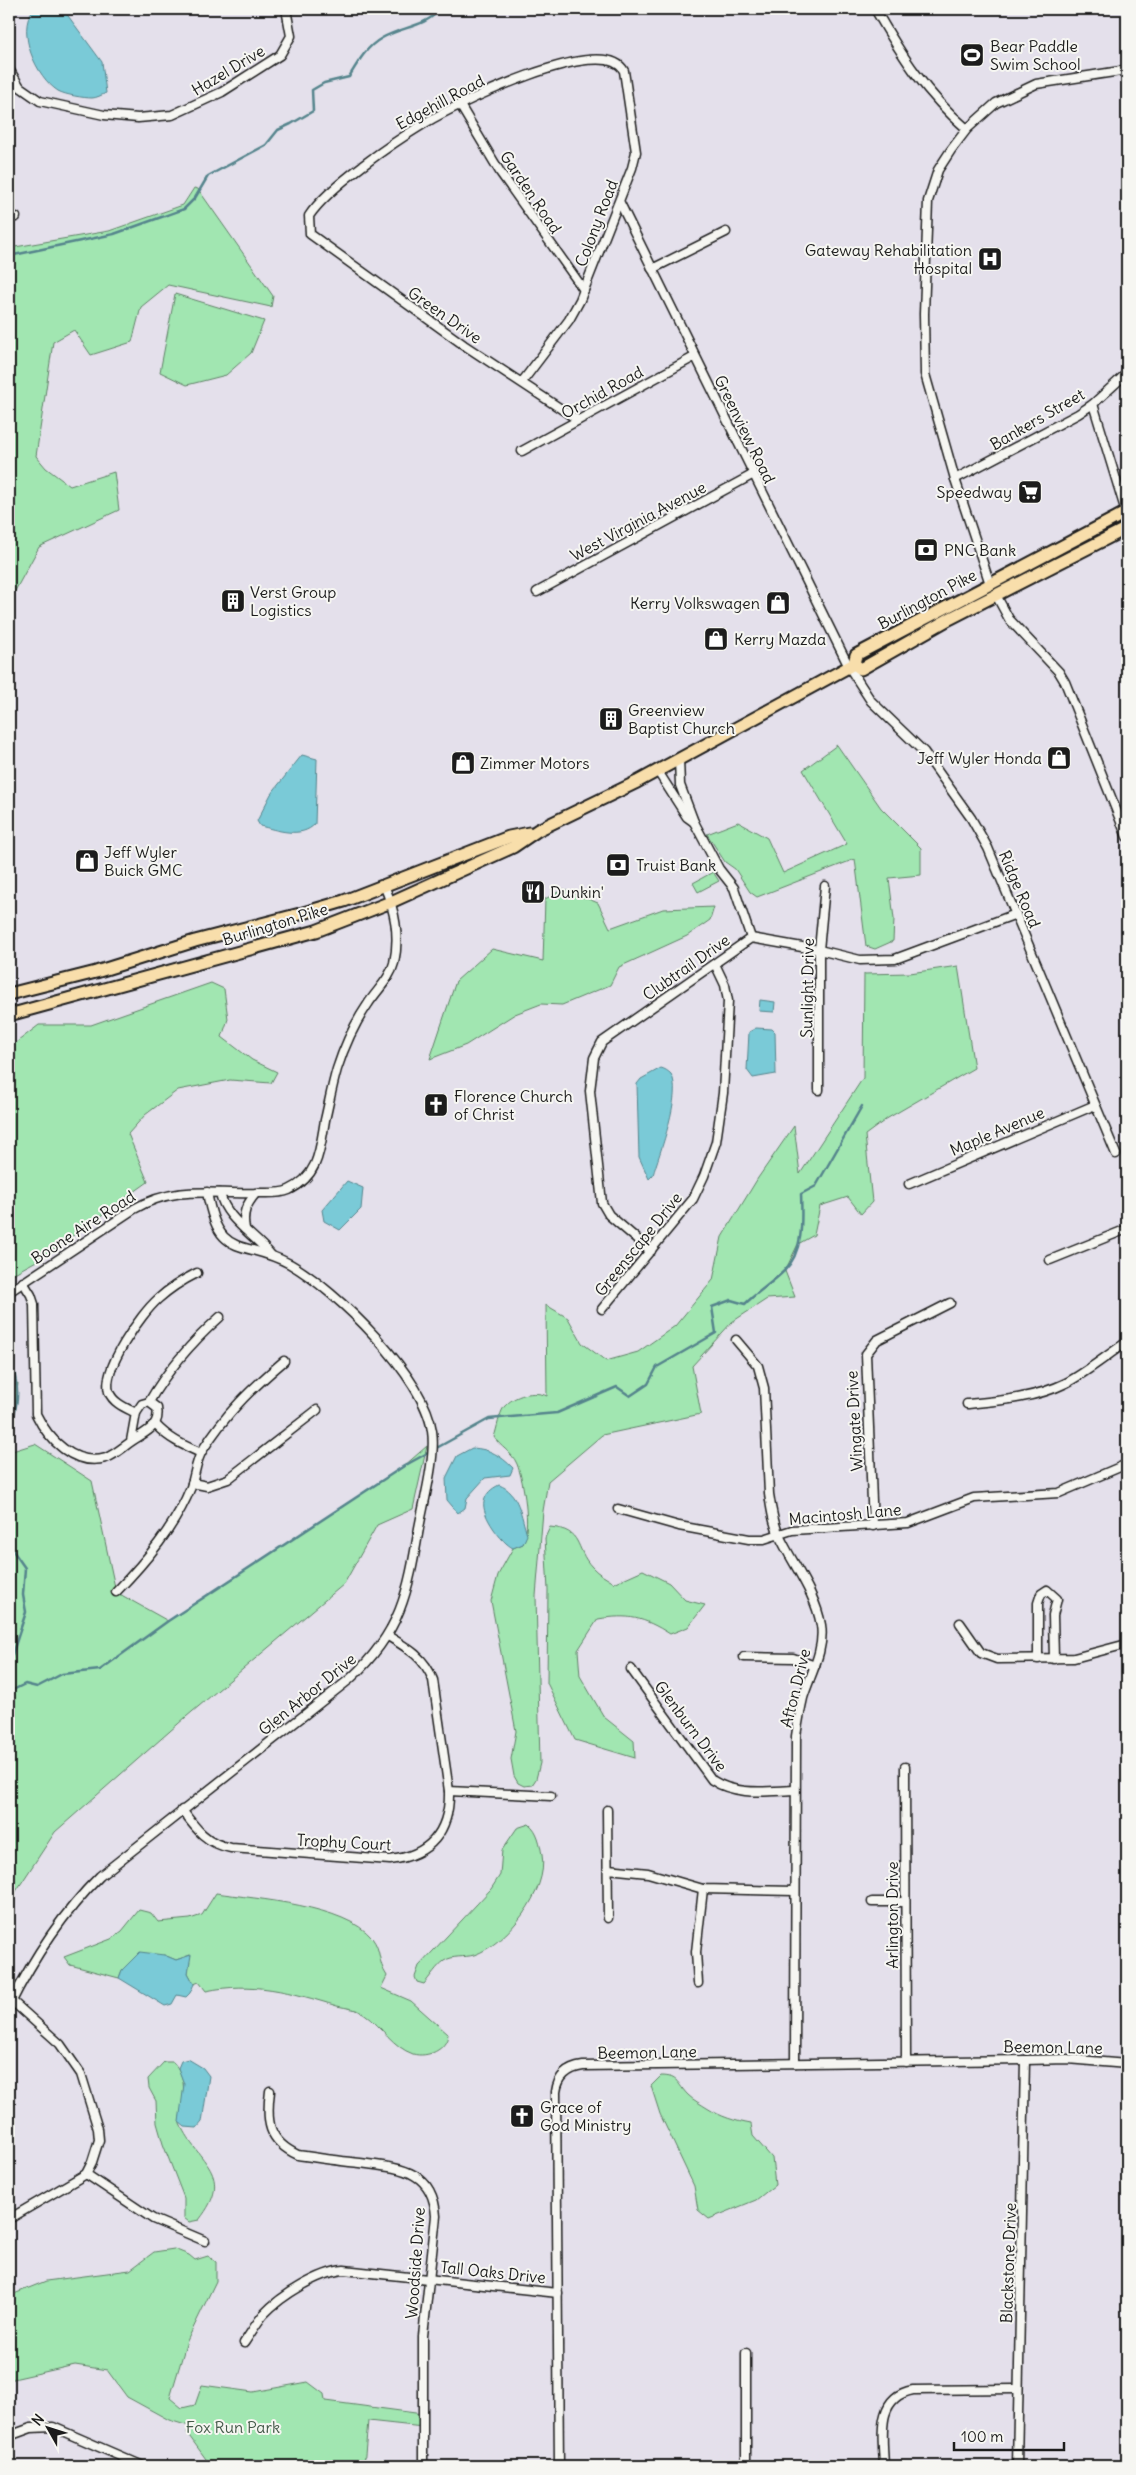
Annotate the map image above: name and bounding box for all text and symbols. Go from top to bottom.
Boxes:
place label: Bear Paddle Swim School [990,36,1081,74]
street label: Hazel Drive [188,40,268,100]
sports icon: Bear Paddle Swim School [959,42,985,68]
street label: Edgehill Road [392,70,488,134]
street label: Garden Road [496,147,566,237]
street label: Colony Road [570,177,622,269]
place label: Gateway Rehabilitation Hospital [805,240,972,278]
hospital icon: Gateway Rehabilitation Hospital [977,246,1003,272]
street label: Green Drive [404,282,486,348]
street label: Orchid Road [558,361,646,423]
street label: Greenview Road [710,372,780,486]
street label: Bankers Street [986,384,1088,454]
street label: West Virginia Avenue [567,477,709,565]
supermarket icon: Speedway [1017,479,1043,505]
place label: Speedway [937,482,1012,502]
bank icon: PNC Bank [913,537,939,563]
place label: PNC Bank [944,540,1016,560]
street label: Burlington Pike [874,565,980,633]
place label: Verst Group Logistics [250,582,336,620]
building icon: Verst Group Logistics [220,588,246,614]
shop icon: Kerry Volkswagen [765,590,791,616]
place label: Kerry Volkswagen [630,593,760,613]
shop icon: Kerry Mazda [703,626,729,652]
place label: Kerry Mazda [734,629,826,649]
place label: Greenview Baptist Church [628,700,735,738]
building icon: Greenview Baptist Church [598,706,624,732]
shop icon: Jeff Wyler Honda [1046,745,1072,771]
place label: Jeff Wyler Honda [917,748,1042,768]
shop icon: Zimmer Motors [450,750,476,776]
place label: Zimmer Motors [480,753,590,773]
place label: Jeff Wyler Buick GMC [104,842,183,880]
street label: Ridge Road [995,847,1045,931]
shop icon: Jeff Wyler Buick GMC [74,848,100,874]
bank icon: Truist Bank [605,852,631,878]
place label: Truist Bank [636,855,716,875]
restaurant icon: Dunkin' [520,879,546,905]
place label: Dunkin' [550,882,604,902]
street label: Burlington Pike [220,898,330,950]
street label: Clubtrail Drive [639,930,733,1004]
street label: Sunlight Drive [796,938,818,1038]
place label: Florence Church of Christ [454,1086,573,1124]
church icon: Florence Church of Christ [423,1092,449,1118]
street label: Maple Avenue [947,1102,1047,1160]
street label: Boone Aire Road [27,1186,139,1268]
street label: Greenscape Drive [590,1188,686,1300]
street label: Wingate Drive [841,1370,867,1472]
street label: Macintosh Lane [788,1499,902,1529]
street label: Afton Drive [776,1646,814,1730]
street label: Glen Arbor Drive [254,1649,360,1739]
street label: Glenburn Drive [650,1677,732,1775]
street label: Trophy Court [296,1830,392,1854]
street label: Arlington Drive [882,1861,902,1969]
street label: Beemon Lane [1003,2036,1103,2058]
street label: Beemon Lane [597,2041,697,2063]
place label: Grace of God Ministry [540,2097,631,2135]
church icon: Grace of God Ministry [509,2103,535,2129]
street label: Blackstone Drive [996,2202,1020,2324]
street label: Woodside Drive [401,2207,429,2319]
street label: Tall Oaks Drive [439,2257,547,2287]
north arrow [22,2402,72,2452]
text: N [28,2410,48,2429]
park label: Fox Run Park [186,2417,280,2437]
scale bar [954,2420,1064,2452]
text: 100 m [961,2427,1003,2446]

